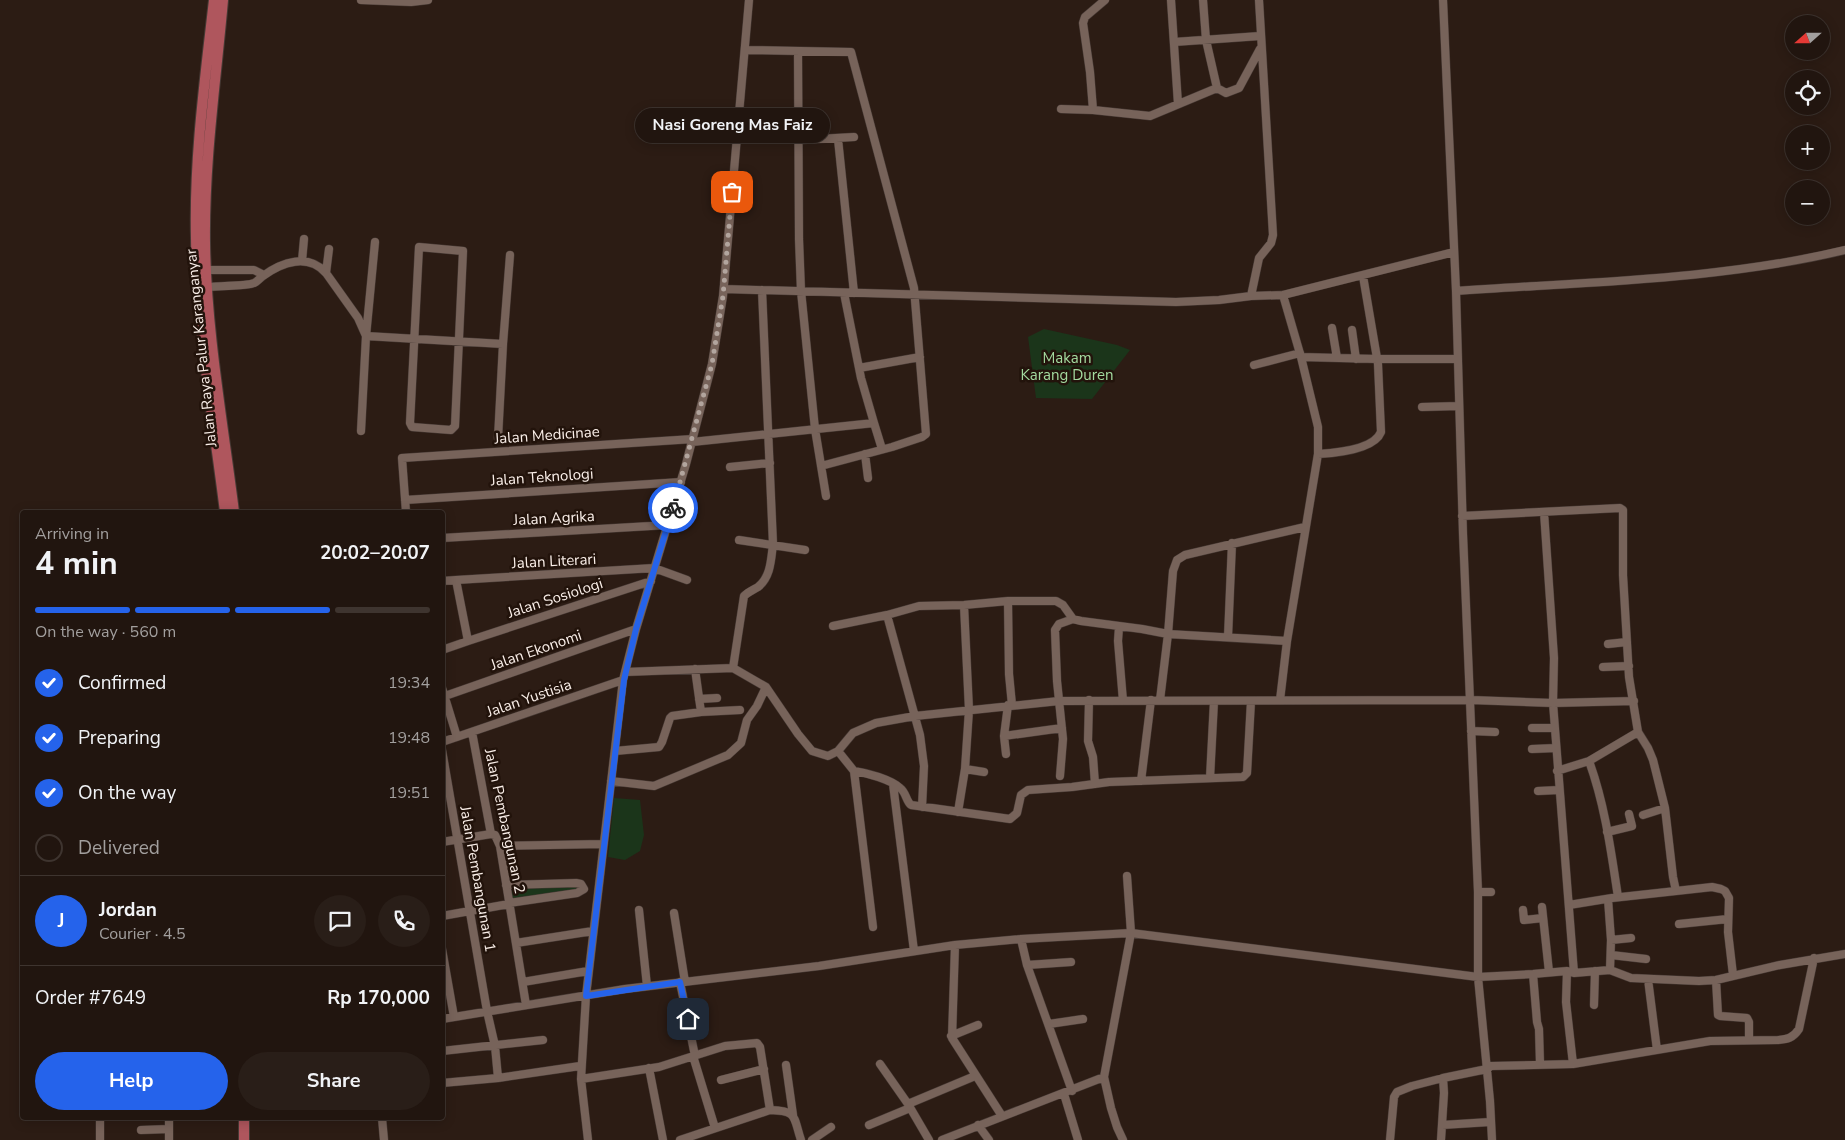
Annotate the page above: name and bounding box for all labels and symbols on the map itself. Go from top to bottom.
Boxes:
north arrow [1785,15,1830,60]
callout: Nasi Goreng Mas Faiz [634,107,830,142]
pin [711,171,753,213]
street label: Jalan Raya Palur Karanganyar [181,247,221,449]
park label: Makam Karang Duren [1020,348,1114,385]
street label: Jalan Medicinae [493,421,600,449]
street label: Jalan Teknologi [489,463,594,491]
courier [648,483,698,533]
street label: Jalan Agrika [512,506,595,530]
street label: Jalan Literari [510,549,597,573]
street label: Jalan Sosiologi [504,573,605,623]
street label: Jalan Ekonomi [487,625,584,675]
street label: Jalan Yustisia [483,674,574,722]
street label: Jalan Pembangunan 2 [480,746,530,895]
street label: Jalan Pembangunan 1 [455,803,501,954]
pin [667,998,709,1040]

